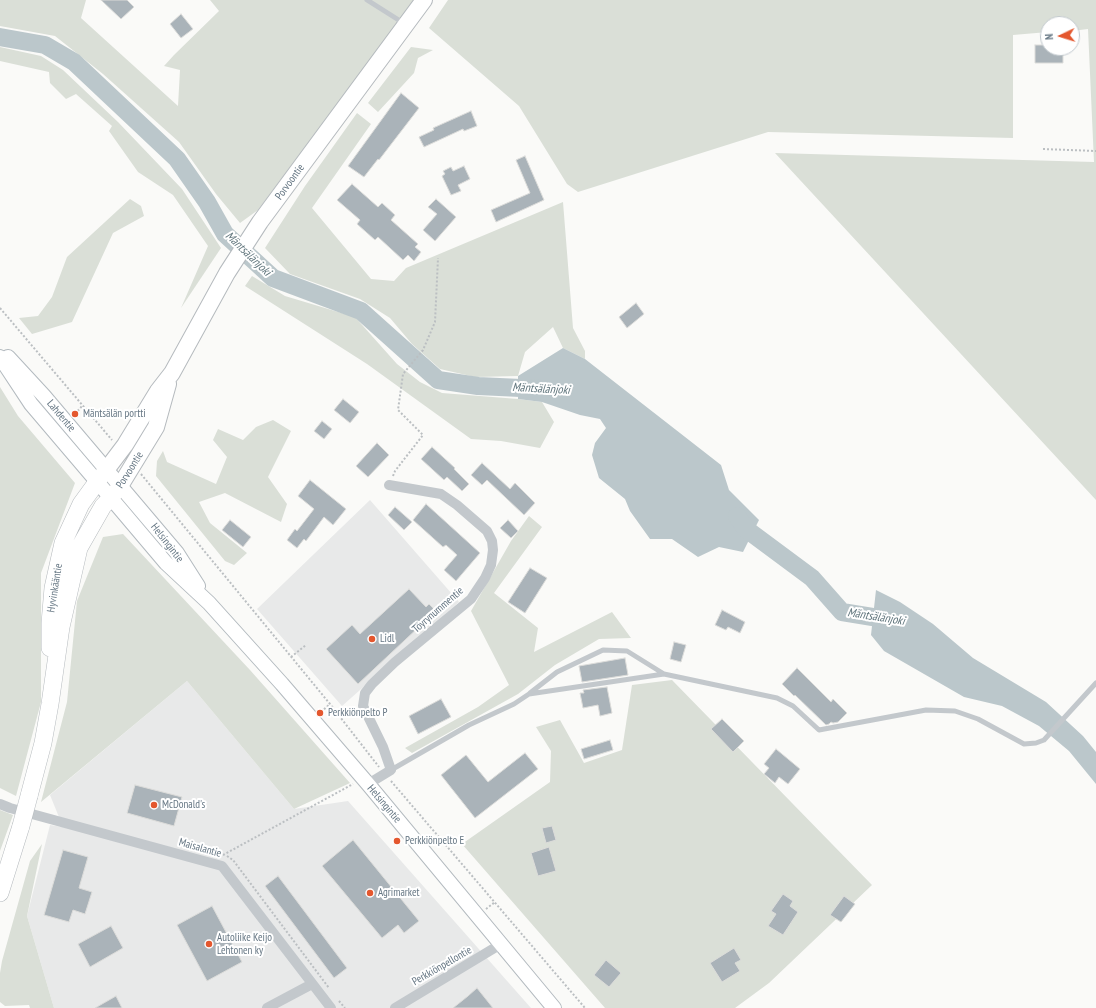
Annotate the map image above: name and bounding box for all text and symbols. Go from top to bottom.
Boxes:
north arrow [1040,16,1080,56]
text: N [1042,33,1056,40]
street label: Porvoontie [273,162,307,202]
water label: Mäntsälänjoki [222,229,274,279]
water label: Mäntsälänjoki [512,380,570,398]
street label: Lahdentie [44,397,78,435]
place label: Mäntsälän portti [83,407,146,421]
marker: Mäntsälän portti [70,409,80,419]
street label: Porvoontie [114,449,146,491]
street label: Helsingintie [148,521,186,565]
street label: Hyvinkääntie [45,563,65,613]
street label: Töyrynummentie [410,584,466,636]
water label: Mäntsälänjoki [846,605,906,629]
place label: Lidl [380,632,394,646]
marker: Lidl [367,634,377,644]
place label: Perkkiönpelto P [328,706,388,720]
marker: Perkkiönpelto P [315,708,325,718]
street label: Helsingintie [364,782,404,826]
place label: McDonald's [162,798,205,812]
marker: McDonald's [149,800,159,810]
place label: Perkkiönpelto E [405,834,464,848]
street label: Maisalantie [177,836,223,860]
marker: Perkkiönpelto E [392,836,402,846]
place label: Agrimarket [378,886,420,900]
marker: Agrimarket [365,888,375,898]
place label: Autoliike Keijo Lehtonen ky [217,931,272,957]
marker: Autoliike Keijo Lehtonen ky [204,939,214,949]
street label: Perkkiönpellontie [410,944,474,988]

